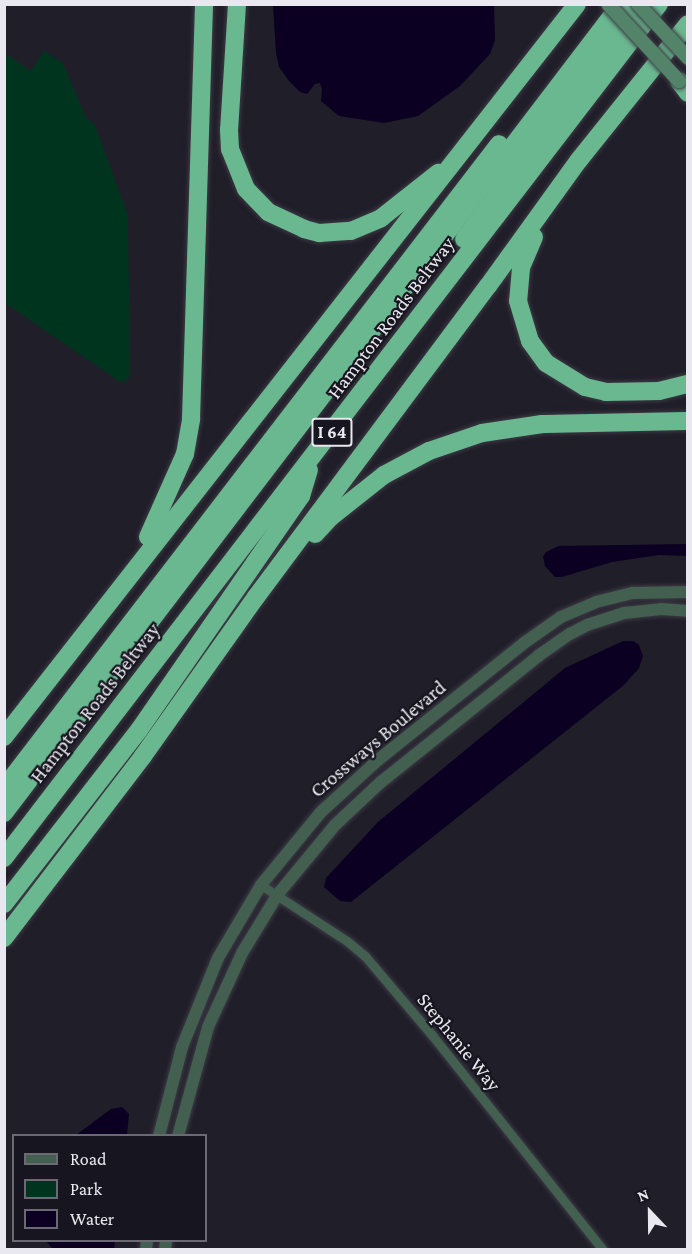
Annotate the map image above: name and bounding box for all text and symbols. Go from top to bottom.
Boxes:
street label: Hampton Roads Beltway [322,232,460,404]
road number: I 64 [311,417,353,447]
street label: Hampton Roads Beltway [25,618,165,788]
street label: Crossways Boulevard [305,675,451,803]
street label: Stephanie Way [412,988,506,1096]
legend [12,1134,207,1242]
text: Road [70,1149,107,1169]
text: Park [70,1179,102,1199]
north arrow [620,1182,680,1242]
text: N [635,1185,651,1205]
text: Water [70,1209,114,1229]

